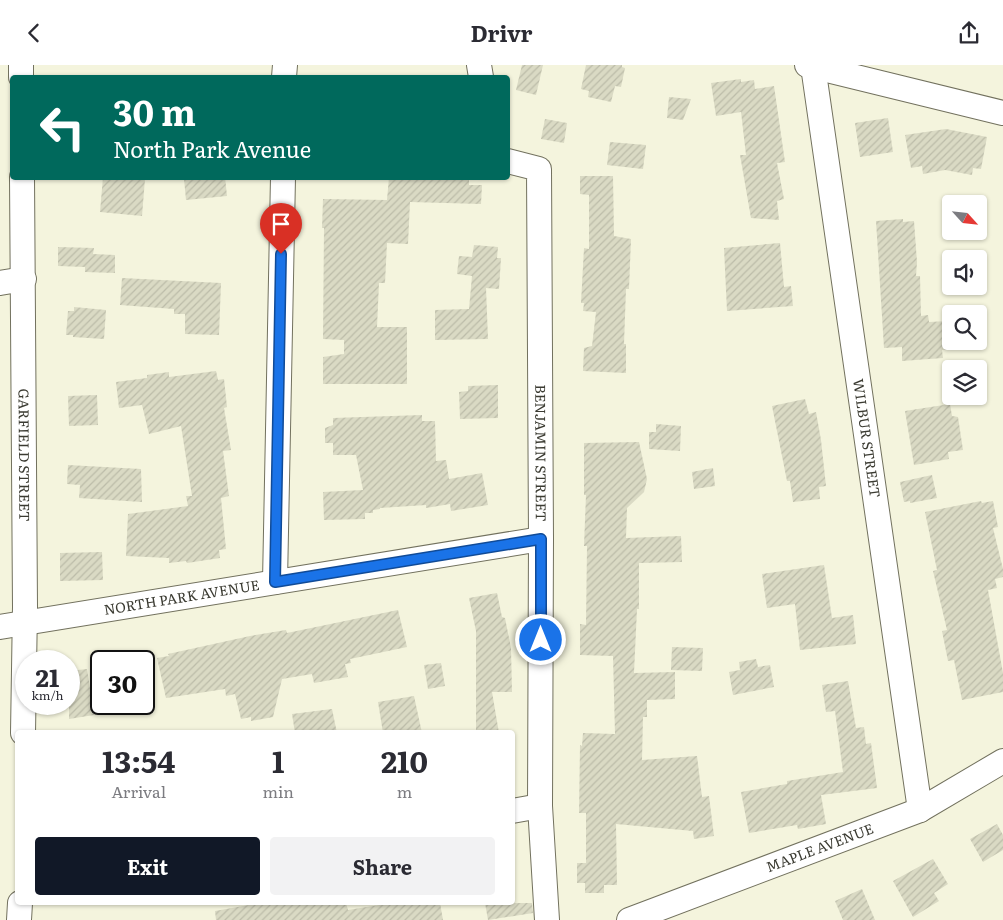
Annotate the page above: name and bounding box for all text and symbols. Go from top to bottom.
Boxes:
text: Drivr [470,16,533,49]
icon: back [20,19,48,47]
icon: share [955,19,983,47]
text: 30 m [113,85,196,137]
icon: left [30,95,95,160]
text: North Park Avenue [113,132,311,165]
north arrow [942,195,988,240]
map controls [942,195,987,405]
pin [260,203,302,254]
icon: arrive [267,210,295,238]
button: sound [942,250,987,295]
button: search [942,305,987,350]
button: layers [942,360,987,405]
street label: WILBUR STREET [849,377,886,499]
street label: BENJAMIN STREET [531,384,552,522]
street label: GARFIELD STREET [14,388,35,522]
street label: NORTH PARK AVENUE [102,574,261,619]
position arrow [514,613,566,665]
speed limit sign: 30 [90,650,155,715]
text: 21 [36,658,59,695]
text: km/h [32,686,63,704]
text: 13:54 [102,738,175,782]
text: 1 [272,738,284,782]
text: 210 [381,738,428,782]
text: Arrival [111,779,166,803]
text: min [262,779,294,803]
text: m [397,779,412,803]
street label: MAPLE AVENUE [763,817,876,876]
button: Exit [35,837,260,895]
button: Share [270,837,495,895]

